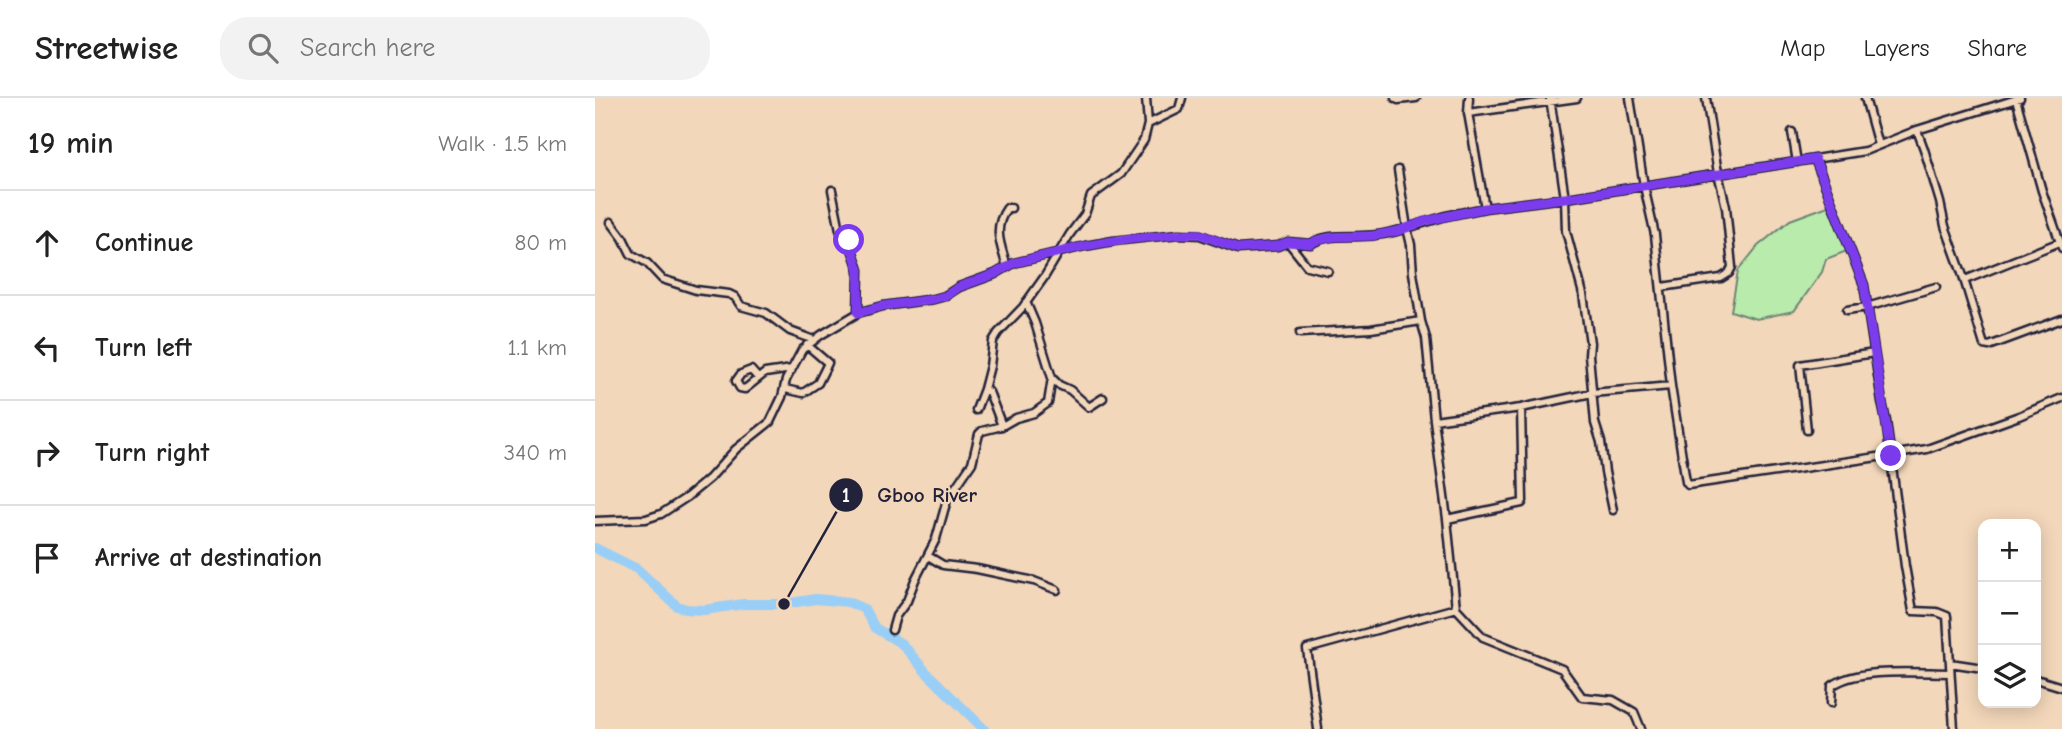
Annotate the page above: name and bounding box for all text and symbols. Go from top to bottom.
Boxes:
search box [220,17,710,80]
text: Streetwise [35,29,178,67]
icon: search [244,29,282,67]
text: Search here [300,33,435,63]
text: Map [1780,34,1826,62]
text: Layers [1864,34,1929,62]
text: Share [1967,34,2027,62]
text: 19 min [28,126,114,161]
text: Walk · 1.5 km [438,130,567,157]
icon: ahead [28,224,66,262]
route start [833,224,864,255]
text: Continue [95,228,193,258]
text: 80 m [514,229,567,256]
icon: left [28,329,66,367]
text: Turn left [95,333,192,363]
text: 1.1 km [507,334,567,361]
icon: right [28,434,66,472]
text: Turn right [95,438,209,468]
text: 340 m [504,439,567,466]
route end [1875,440,1906,471]
callout: Gboo River [828,474,991,516]
text: 1 [842,483,850,507]
text: Gboo River [877,483,977,507]
map controls [1978,519,2041,708]
button: + [1978,519,2041,582]
icon: arrive [28,539,66,577]
text: Arrive at destination [95,543,322,573]
button: − [1978,582,2041,645]
button: layers [1978,645,2041,708]

